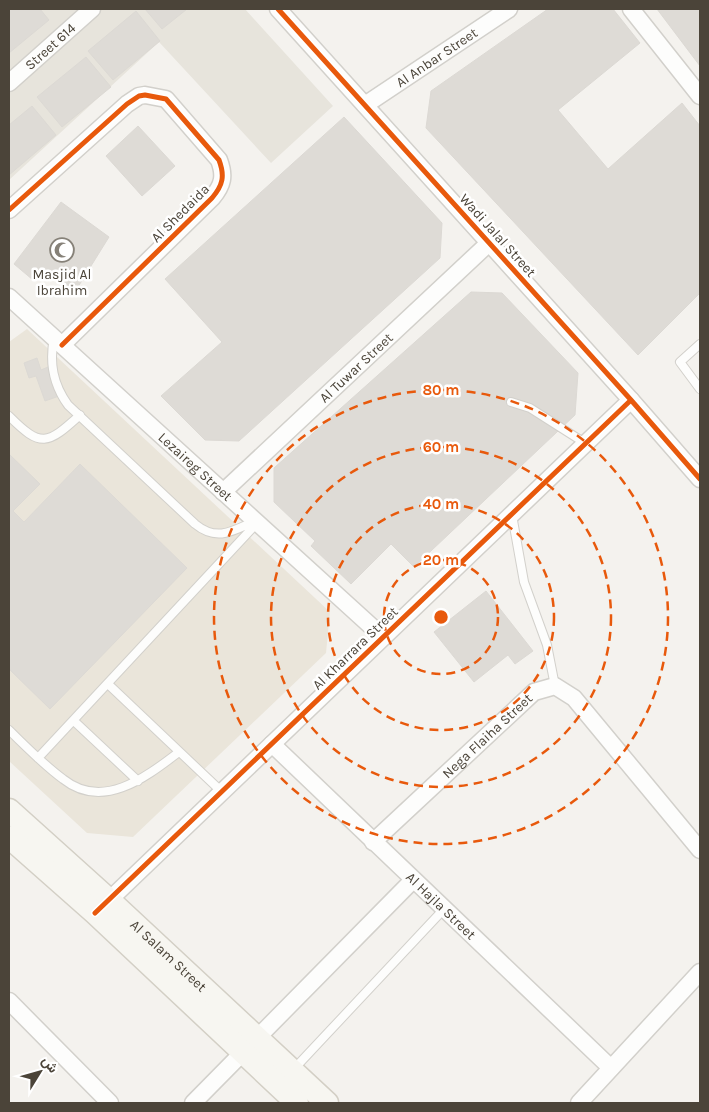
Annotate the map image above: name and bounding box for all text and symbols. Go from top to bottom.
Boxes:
street label: Street 614 [21,20,79,74]
street label: Al Anbar Street [393,24,481,91]
street label: Al Shedaida [148,181,213,246]
street label: Wadi Jalal Street [456,190,539,280]
mosque icon: Masjid Al Ibrahim [49,237,75,263]
place label: Masjid Al Ibrahim [32,266,92,299]
street label: Al Tuwar Street [316,329,397,406]
text: 80 m [422,381,460,399]
street label: Lezaireg Street [155,429,236,505]
text: 60 m [423,438,459,456]
text: 40 m [423,495,459,513]
text: 20 m [423,551,459,569]
street label: Al Kharrara Street [309,603,402,693]
centre of rings [432,608,450,626]
street label: Nega Flaiha Street [439,690,536,782]
street label: Al Hajla Street [402,869,479,943]
street label: Al Salam Street [127,916,210,996]
north arrow [15,1047,65,1097]
text: ش [38,1053,62,1076]

